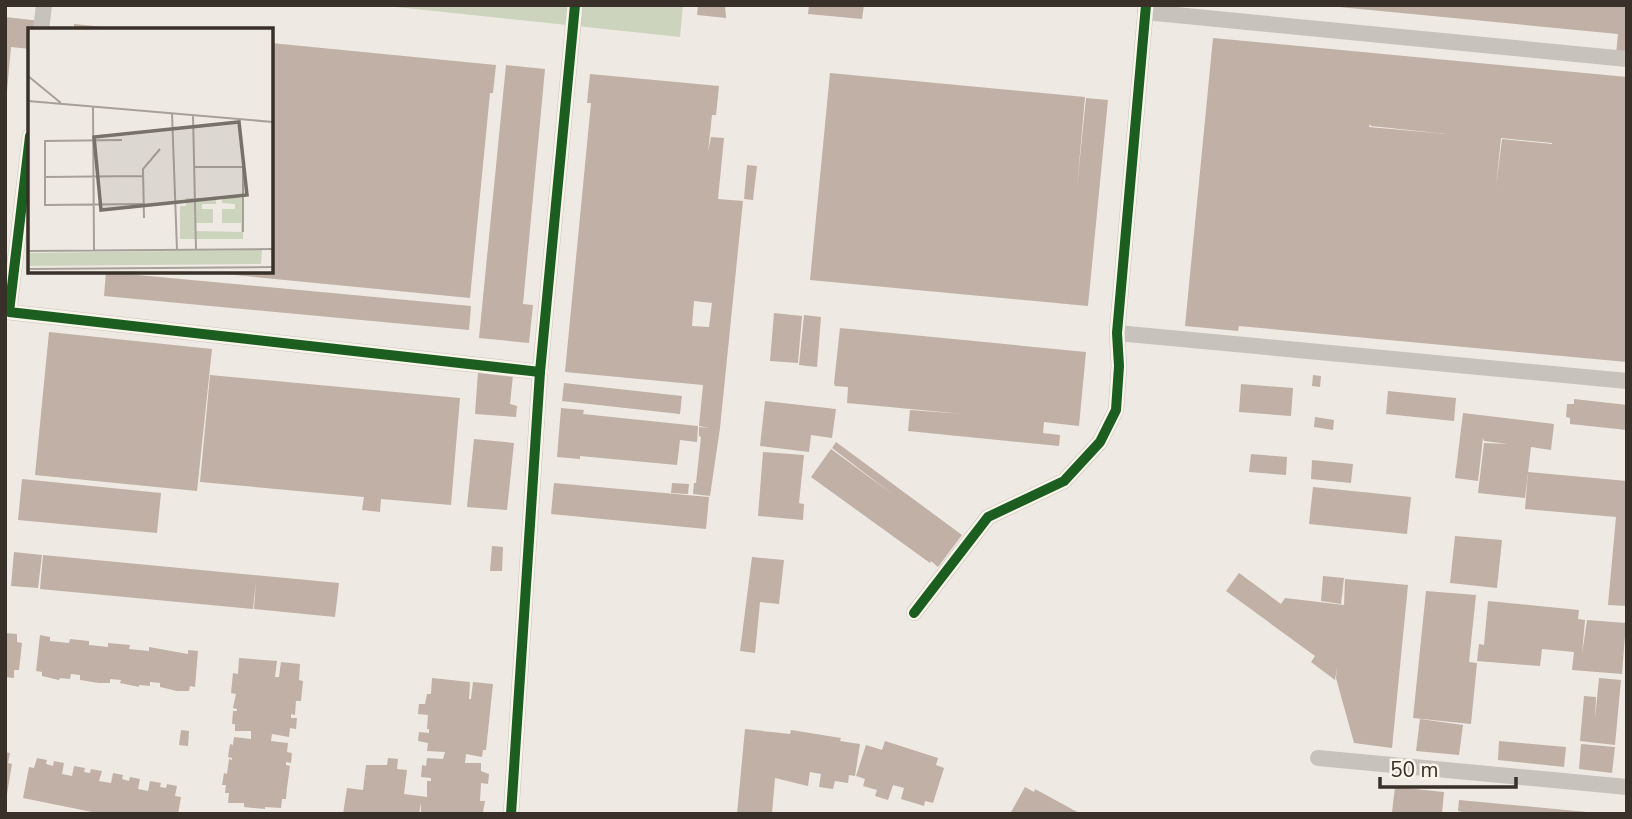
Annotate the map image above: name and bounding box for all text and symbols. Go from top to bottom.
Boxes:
inset map [28,28,273,273]
scale bar [1380,746,1516,790]
text: 50 m [1390,756,1439,784]

